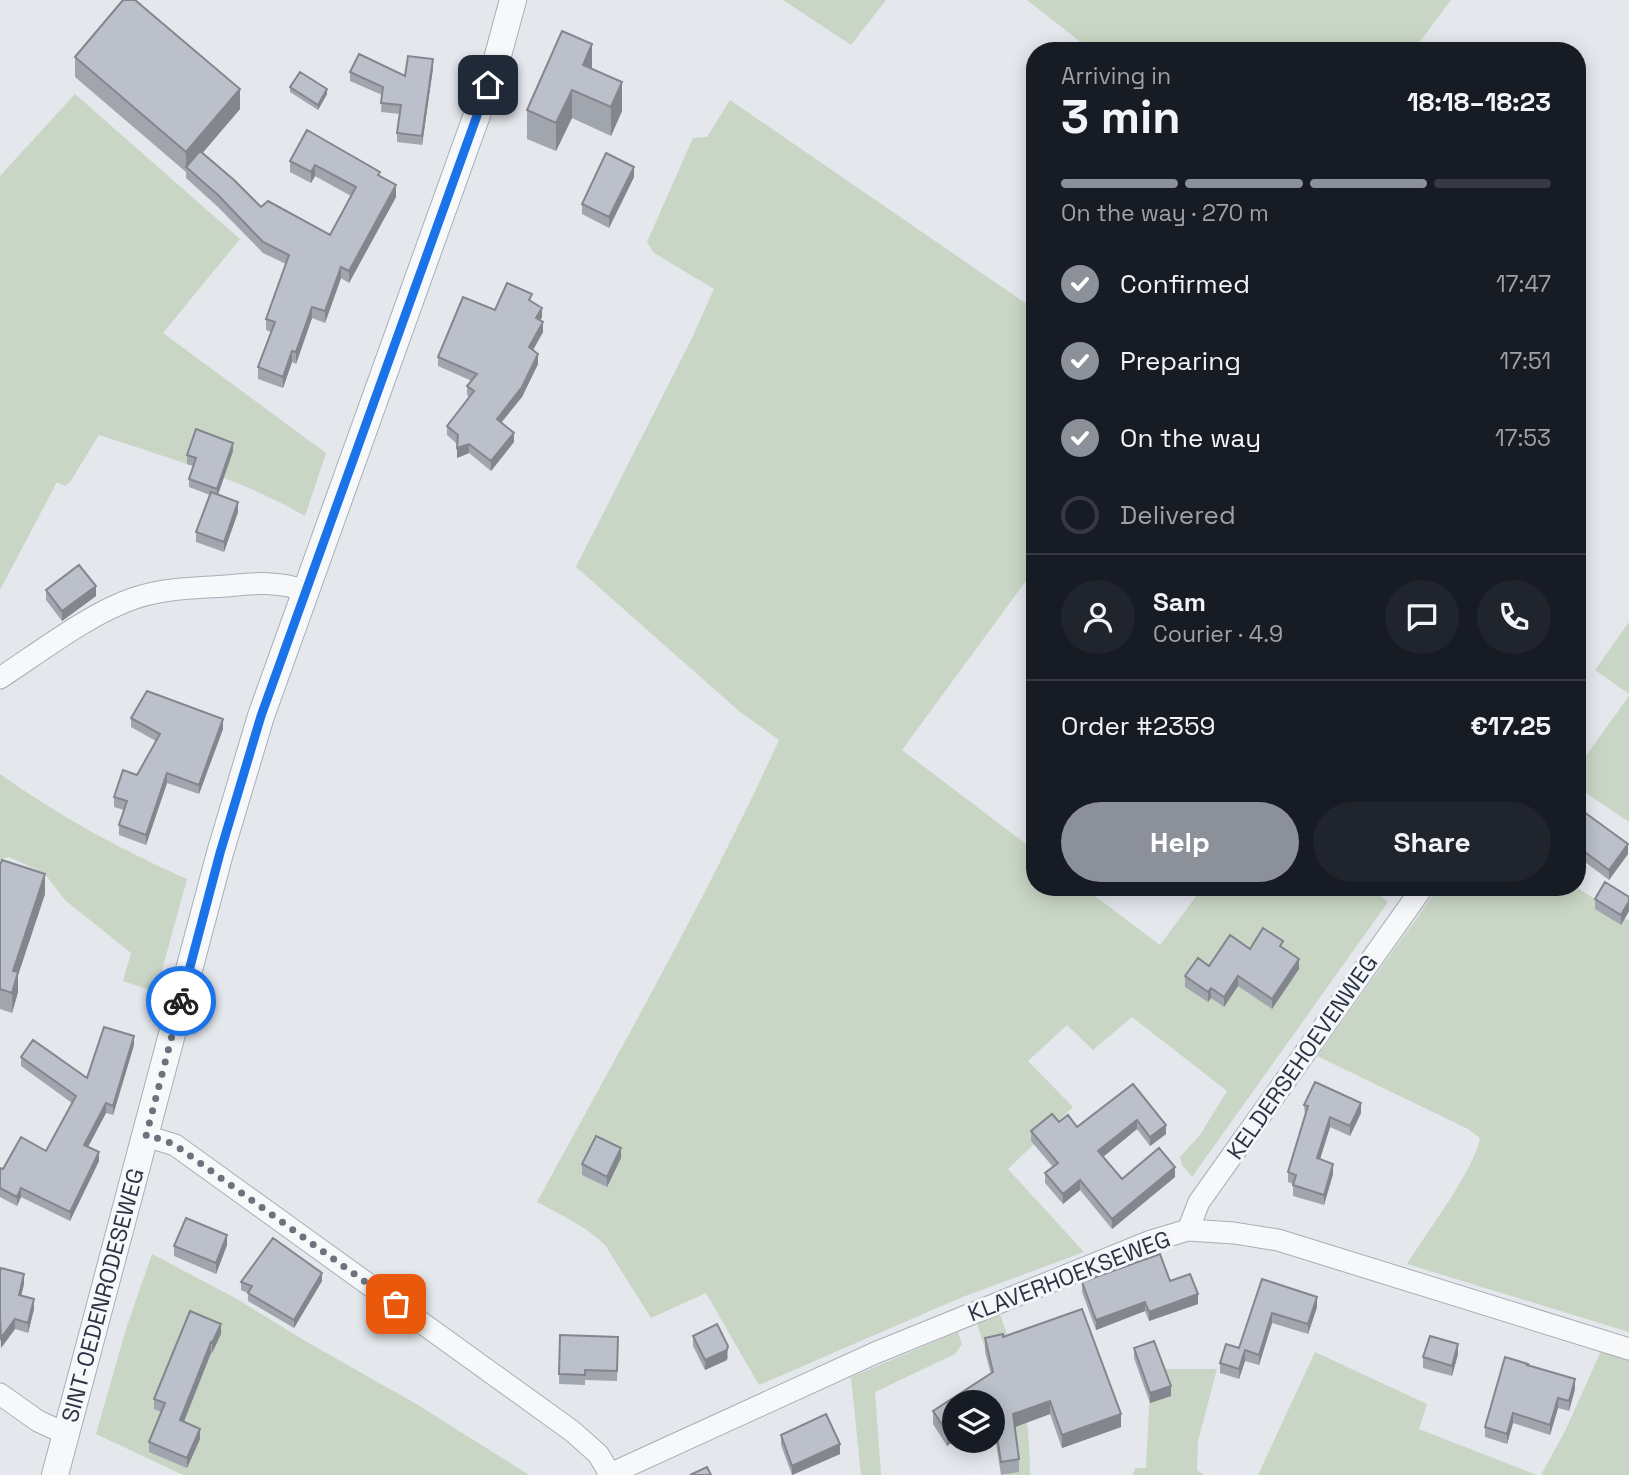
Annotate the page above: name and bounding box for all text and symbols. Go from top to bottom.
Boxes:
pin [458,55,518,115]
text: Arriving in [1061,61,1171,91]
icon: home [469,66,507,104]
text: 18:18–18:23 [1407,85,1551,119]
text: 3 min [1061,88,1181,146]
text: On the way · 270 m [1061,198,1269,228]
icon: check [1061,265,1099,303]
text: Confirmed [1120,267,1250,301]
text: 17:47 [1496,269,1551,299]
icon: check [1061,342,1099,380]
text: Preparing [1120,344,1241,378]
text: 17:51 [1500,346,1551,376]
icon: check [1061,419,1099,457]
text: On the way [1120,421,1261,455]
text: 17:53 [1495,423,1551,453]
text: Delivered [1120,498,1236,532]
button: person [1061,580,1135,654]
button: chat [1385,580,1459,654]
button: phone [1477,580,1551,654]
text: Sam [1153,585,1206,619]
text: Courier · 4.9 [1153,619,1283,649]
text: Order #2359 [1061,709,1215,743]
text: €17.25 [1470,709,1551,743]
button: Help [1061,802,1299,882]
button: Share [1313,802,1551,882]
street label: KELDERSEHOEVENWEG [1220,949,1384,1165]
courier [146,966,216,1036]
icon: bike [162,982,200,1020]
street label: SINT-OEDENRODESEWEG [55,1165,151,1426]
street label: KLAVERHOEKSEWEG [964,1224,1174,1328]
pin [366,1274,426,1334]
icon: bag [377,1285,415,1323]
map controls [942,1390,1005,1453]
button: layers [942,1390,1005,1453]

